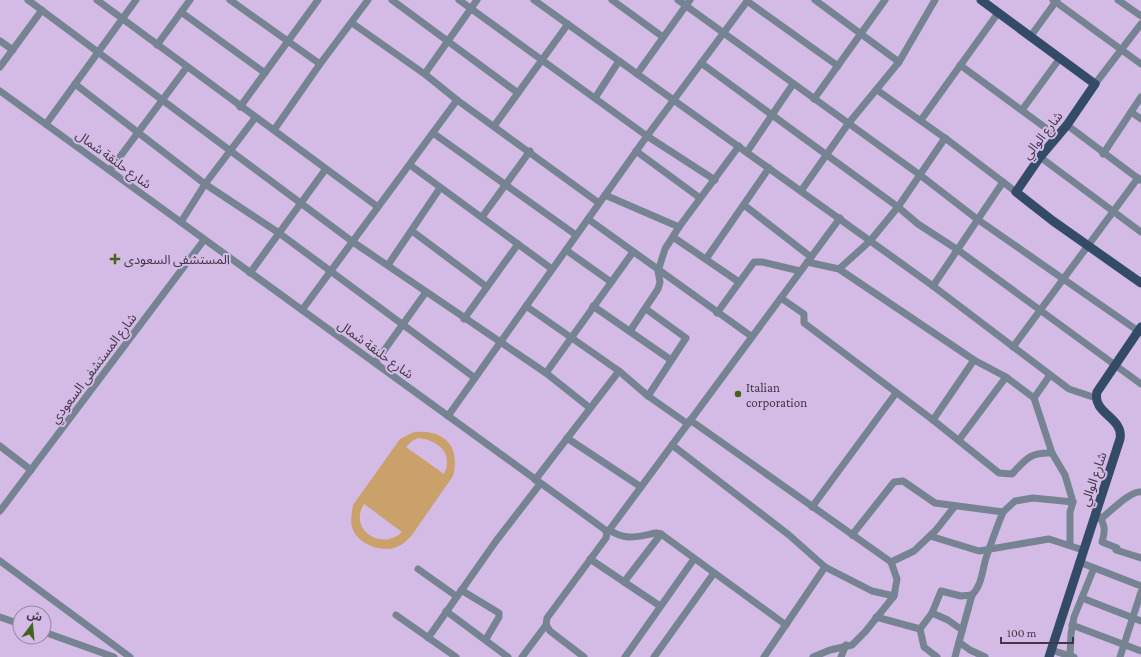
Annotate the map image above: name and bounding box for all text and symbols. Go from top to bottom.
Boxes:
street label: شارع الوالي [1019,108,1068,164]
street label: شارع حلنقة شمال [71,127,154,194]
place label: المستشفى السعودى [124,252,230,268]
marker: المستشفى السعودى [109,253,121,265]
street label: شارع المستشفى السعودي [47,310,142,428]
street label: شارع حلنقة شمال [333,317,416,384]
place label: Italian corporation [746,380,807,410]
marker: Italian corporation [733,389,743,399]
street label: شارع الوالي [1077,450,1113,509]
north arrow [12,605,52,645]
text: ش [26,608,44,624]
scale bar [1001,619,1073,645]
text: 100 m [1007,626,1037,640]

